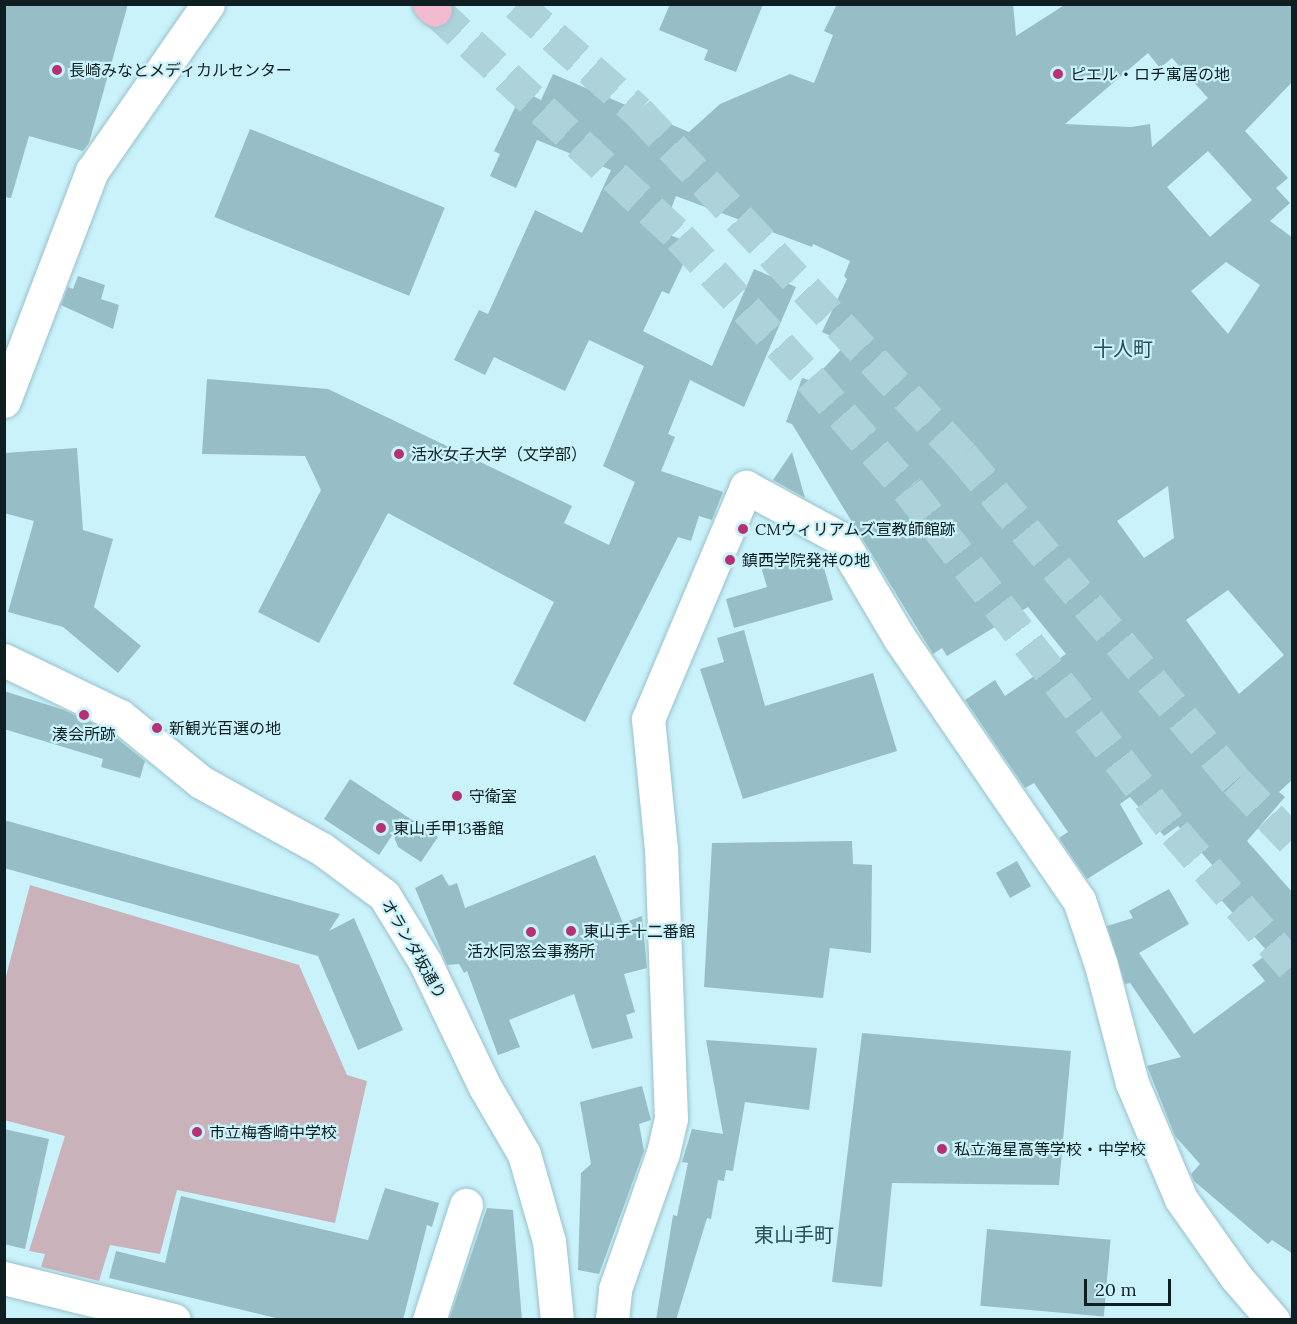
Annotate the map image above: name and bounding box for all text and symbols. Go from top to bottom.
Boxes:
place label: 長崎みなとメディカルセンター [69,60,293,80]
marker: 長崎みなとメディカルセンター [50,63,64,77]
place label: ピエル・ロチ寓居の地 [1070,64,1230,84]
marker: ピエル・ロチ寓居の地 [1051,67,1065,81]
district label: 十人町 [1093,336,1153,360]
place label: 活水女子大学（文学部） [411,444,587,464]
marker: 活水女子大学（文学部） [392,447,406,461]
place label: CMウィリアムズ宣教師館跡 [755,519,957,539]
marker: CMウィリアムズ宣教師館跡 [736,522,750,536]
place label: 鎮西学院発祥の地 [742,550,870,570]
marker: 鎮西学院発祥の地 [723,553,737,567]
marker: 湊会所跡 [77,708,91,722]
place label: 新観光百選の地 [169,718,281,738]
marker: 新観光百選の地 [150,721,164,735]
place label: 湊会所跡 [52,724,116,744]
place label: 守衛室 [469,786,517,806]
marker: 守衛室 [450,789,464,803]
place label: 東山手甲13番館 [393,818,504,838]
marker: 東山手甲13番館 [374,821,388,835]
street label: オランダ坂通り [378,896,450,1002]
place label: 東山手十二番館 [583,921,695,941]
marker: 東山手十二番館 [564,924,578,938]
marker: 活水同窓会事務所 [524,925,538,939]
place label: 活水同窓会事務所 [467,941,595,961]
place label: 市立梅香崎中学校 [209,1122,337,1142]
marker: 市立梅香崎中学校 [190,1125,204,1139]
place label: 私立海星高等学校・中学校 [954,1139,1146,1159]
marker: 私立海星高等学校・中学校 [935,1142,949,1156]
district label: 東山手町 [754,1222,834,1246]
scale bar [1087,1267,1174,1305]
text: 20 m [1095,1278,1137,1301]

